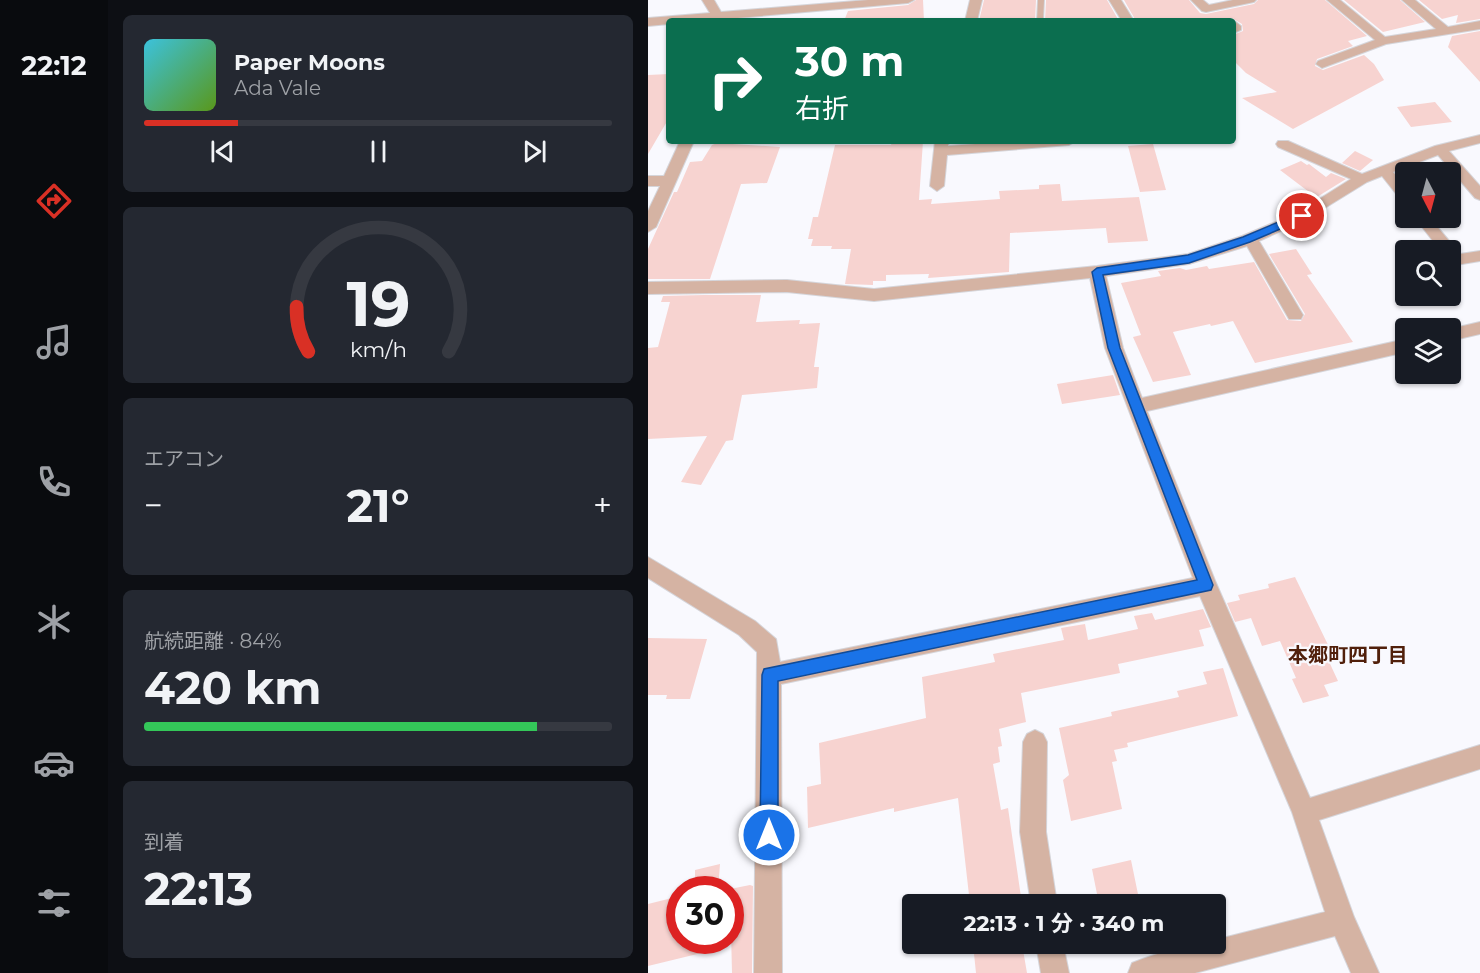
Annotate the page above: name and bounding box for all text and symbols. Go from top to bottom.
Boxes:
text: 30 m [795,35,904,87]
icon: right [696,42,774,120]
text: 22:12 [21,49,87,82]
text: Paper Moons [234,49,385,76]
text: Ada Vale [234,76,321,100]
text: 右折 [795,92,849,125]
icon: previous [206,135,239,168]
icon: pause [362,135,395,168]
icon: next [518,135,551,168]
north arrow [1395,162,1461,228]
map controls [1395,162,1461,384]
icon: directions [33,180,75,222]
pin [1276,190,1327,241]
icon: arrive [1285,199,1318,232]
button: search [1395,240,1461,306]
text: 19 [346,266,410,342]
button: layers [1395,318,1461,384]
icon: music [33,321,75,363]
text: km/h [349,336,407,362]
text: エアコン [144,447,224,471]
icon: phone [33,461,75,503]
text: 21° [346,478,410,533]
text: − [144,485,163,525]
text: + [593,485,612,525]
icon: climate [33,601,75,643]
text: 航続距離 · 84% [144,629,281,653]
district label: 本郷町四丁目 [1288,643,1408,667]
text: 420 km [144,660,321,715]
icon: car [33,742,75,784]
position arrow [737,803,801,867]
text: 到着 [144,830,184,854]
text: 22:13 [144,861,253,916]
speed limit sign: 30 [666,876,744,954]
icon: filters [33,882,75,924]
text: 22:13 · 1 分 · 340 m [964,910,1164,937]

